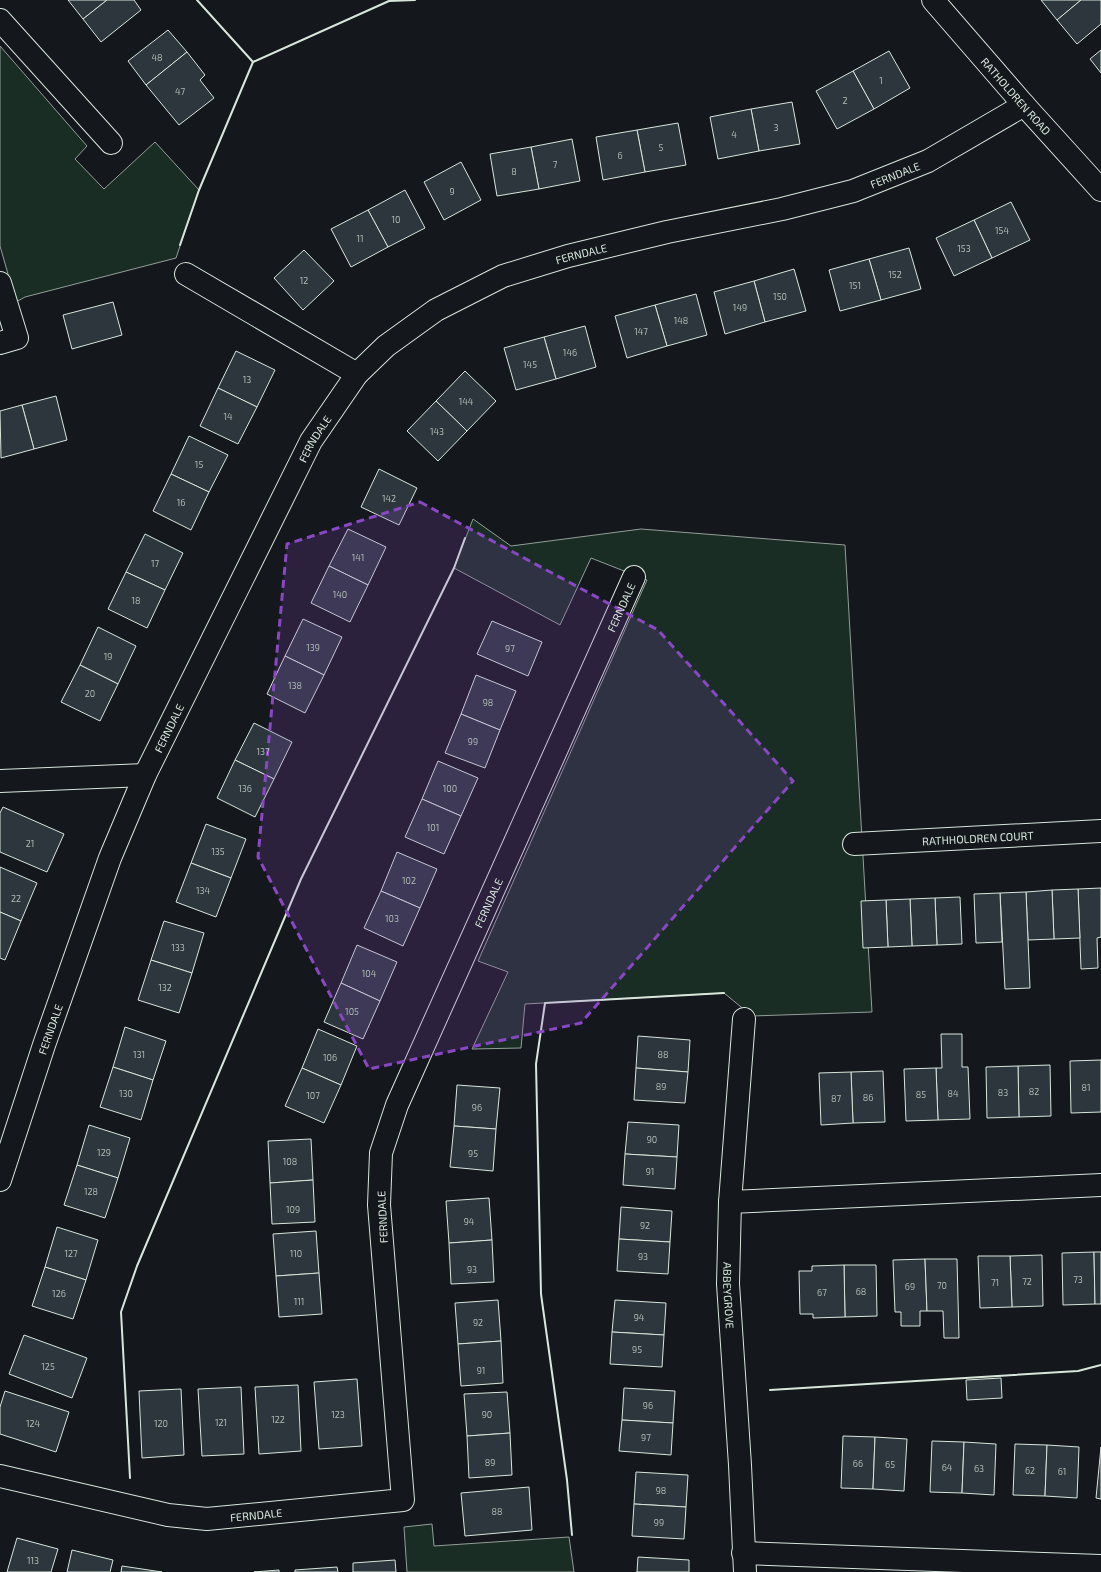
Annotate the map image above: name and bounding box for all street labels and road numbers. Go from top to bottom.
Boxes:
street label: RATHOLDREN ROAD [979,54,1054,137]
street label: FERNDALE [868,159,922,190]
street label: FERNDALE [554,240,608,266]
street label: FERNDALE [295,413,333,464]
street label: FERNDALE [604,580,637,634]
street label: FERNDALE [151,701,186,754]
street label: RATHHOLDREN COURT [922,828,1034,847]
street label: FERNDALE [471,876,505,929]
street label: FERNDALE [35,1002,65,1056]
street label: FERNDALE [374,1190,390,1244]
street label: ABBEYGROVE [721,1262,737,1329]
street label: FERNDALE [229,1505,283,1523]

